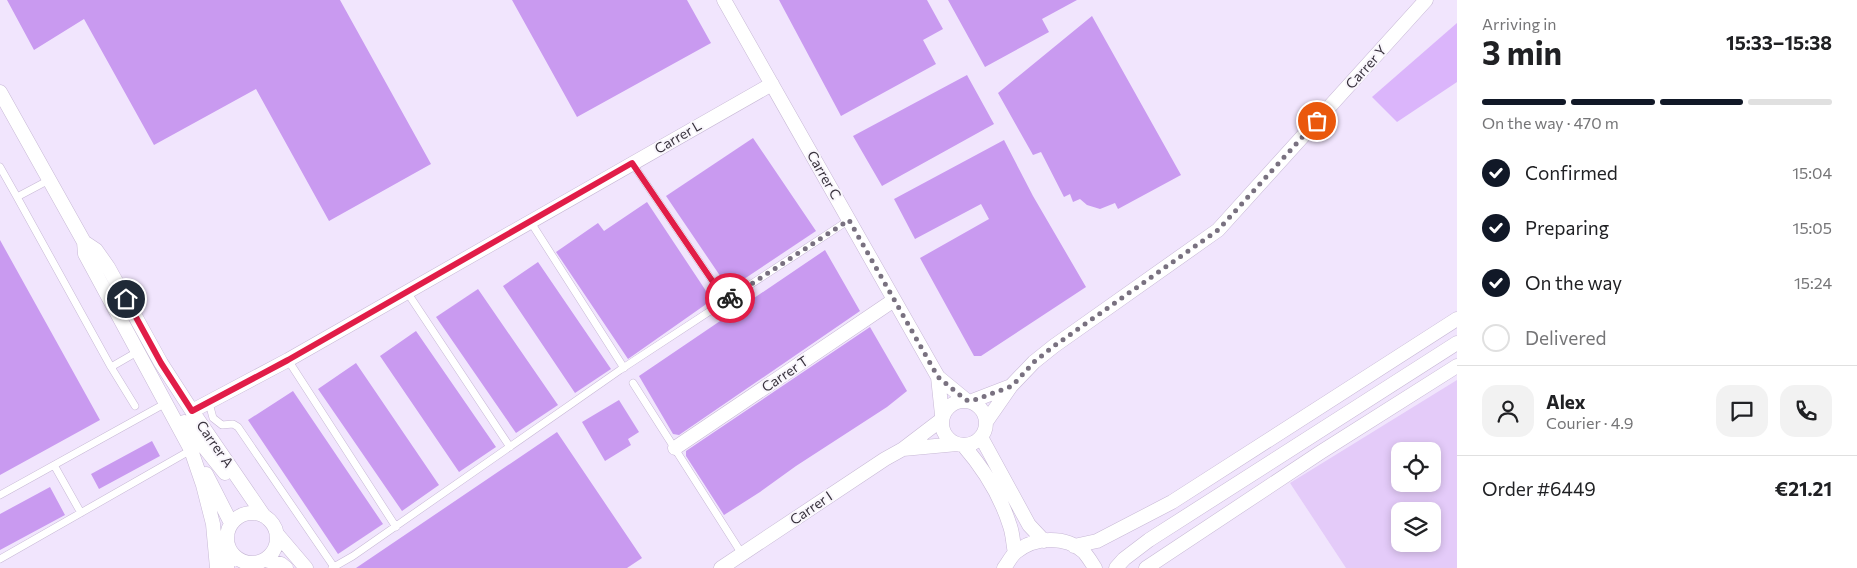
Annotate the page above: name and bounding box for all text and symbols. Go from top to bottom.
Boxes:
text: Arriving in [1482,14,1556,33]
text: 15:33–15:38 [1726,31,1832,54]
text: 3 min [1482,32,1562,72]
street label: Carrer Y [1342,41,1390,92]
pin [1296,100,1338,142]
icon: bag [1303,107,1331,135]
text: On the way · 470 m [1482,113,1619,132]
street label: Carrer L [651,116,704,157]
street label: Carrer C [804,148,845,202]
icon: check [1482,159,1510,187]
text: Confirmed [1525,161,1618,184]
text: 15:04 [1792,163,1832,182]
icon: check [1482,214,1510,242]
text: Preparing [1525,216,1609,239]
text: 15:05 [1793,218,1832,237]
icon: check [1482,269,1510,297]
text: On the way [1525,271,1622,294]
courier [705,273,755,323]
text: 15:24 [1794,273,1832,292]
pin [105,278,147,320]
icon: bike [716,284,744,312]
icon: home [112,285,140,313]
text: Delivered [1525,326,1606,349]
street label: Carrer T [758,352,811,395]
button: person [1482,385,1534,437]
button: chat [1716,385,1768,437]
button: phone [1780,385,1832,437]
text: Alex [1546,390,1586,413]
text: Courier · 4.9 [1546,413,1633,432]
street label: Carrer A [193,417,238,471]
map controls [1391,442,1441,552]
button: locate [1391,442,1441,492]
text: Order #6449 [1482,477,1596,500]
text: €21.21 [1775,477,1832,500]
street label: Carrer I [786,487,835,528]
button: layers [1391,502,1441,552]

